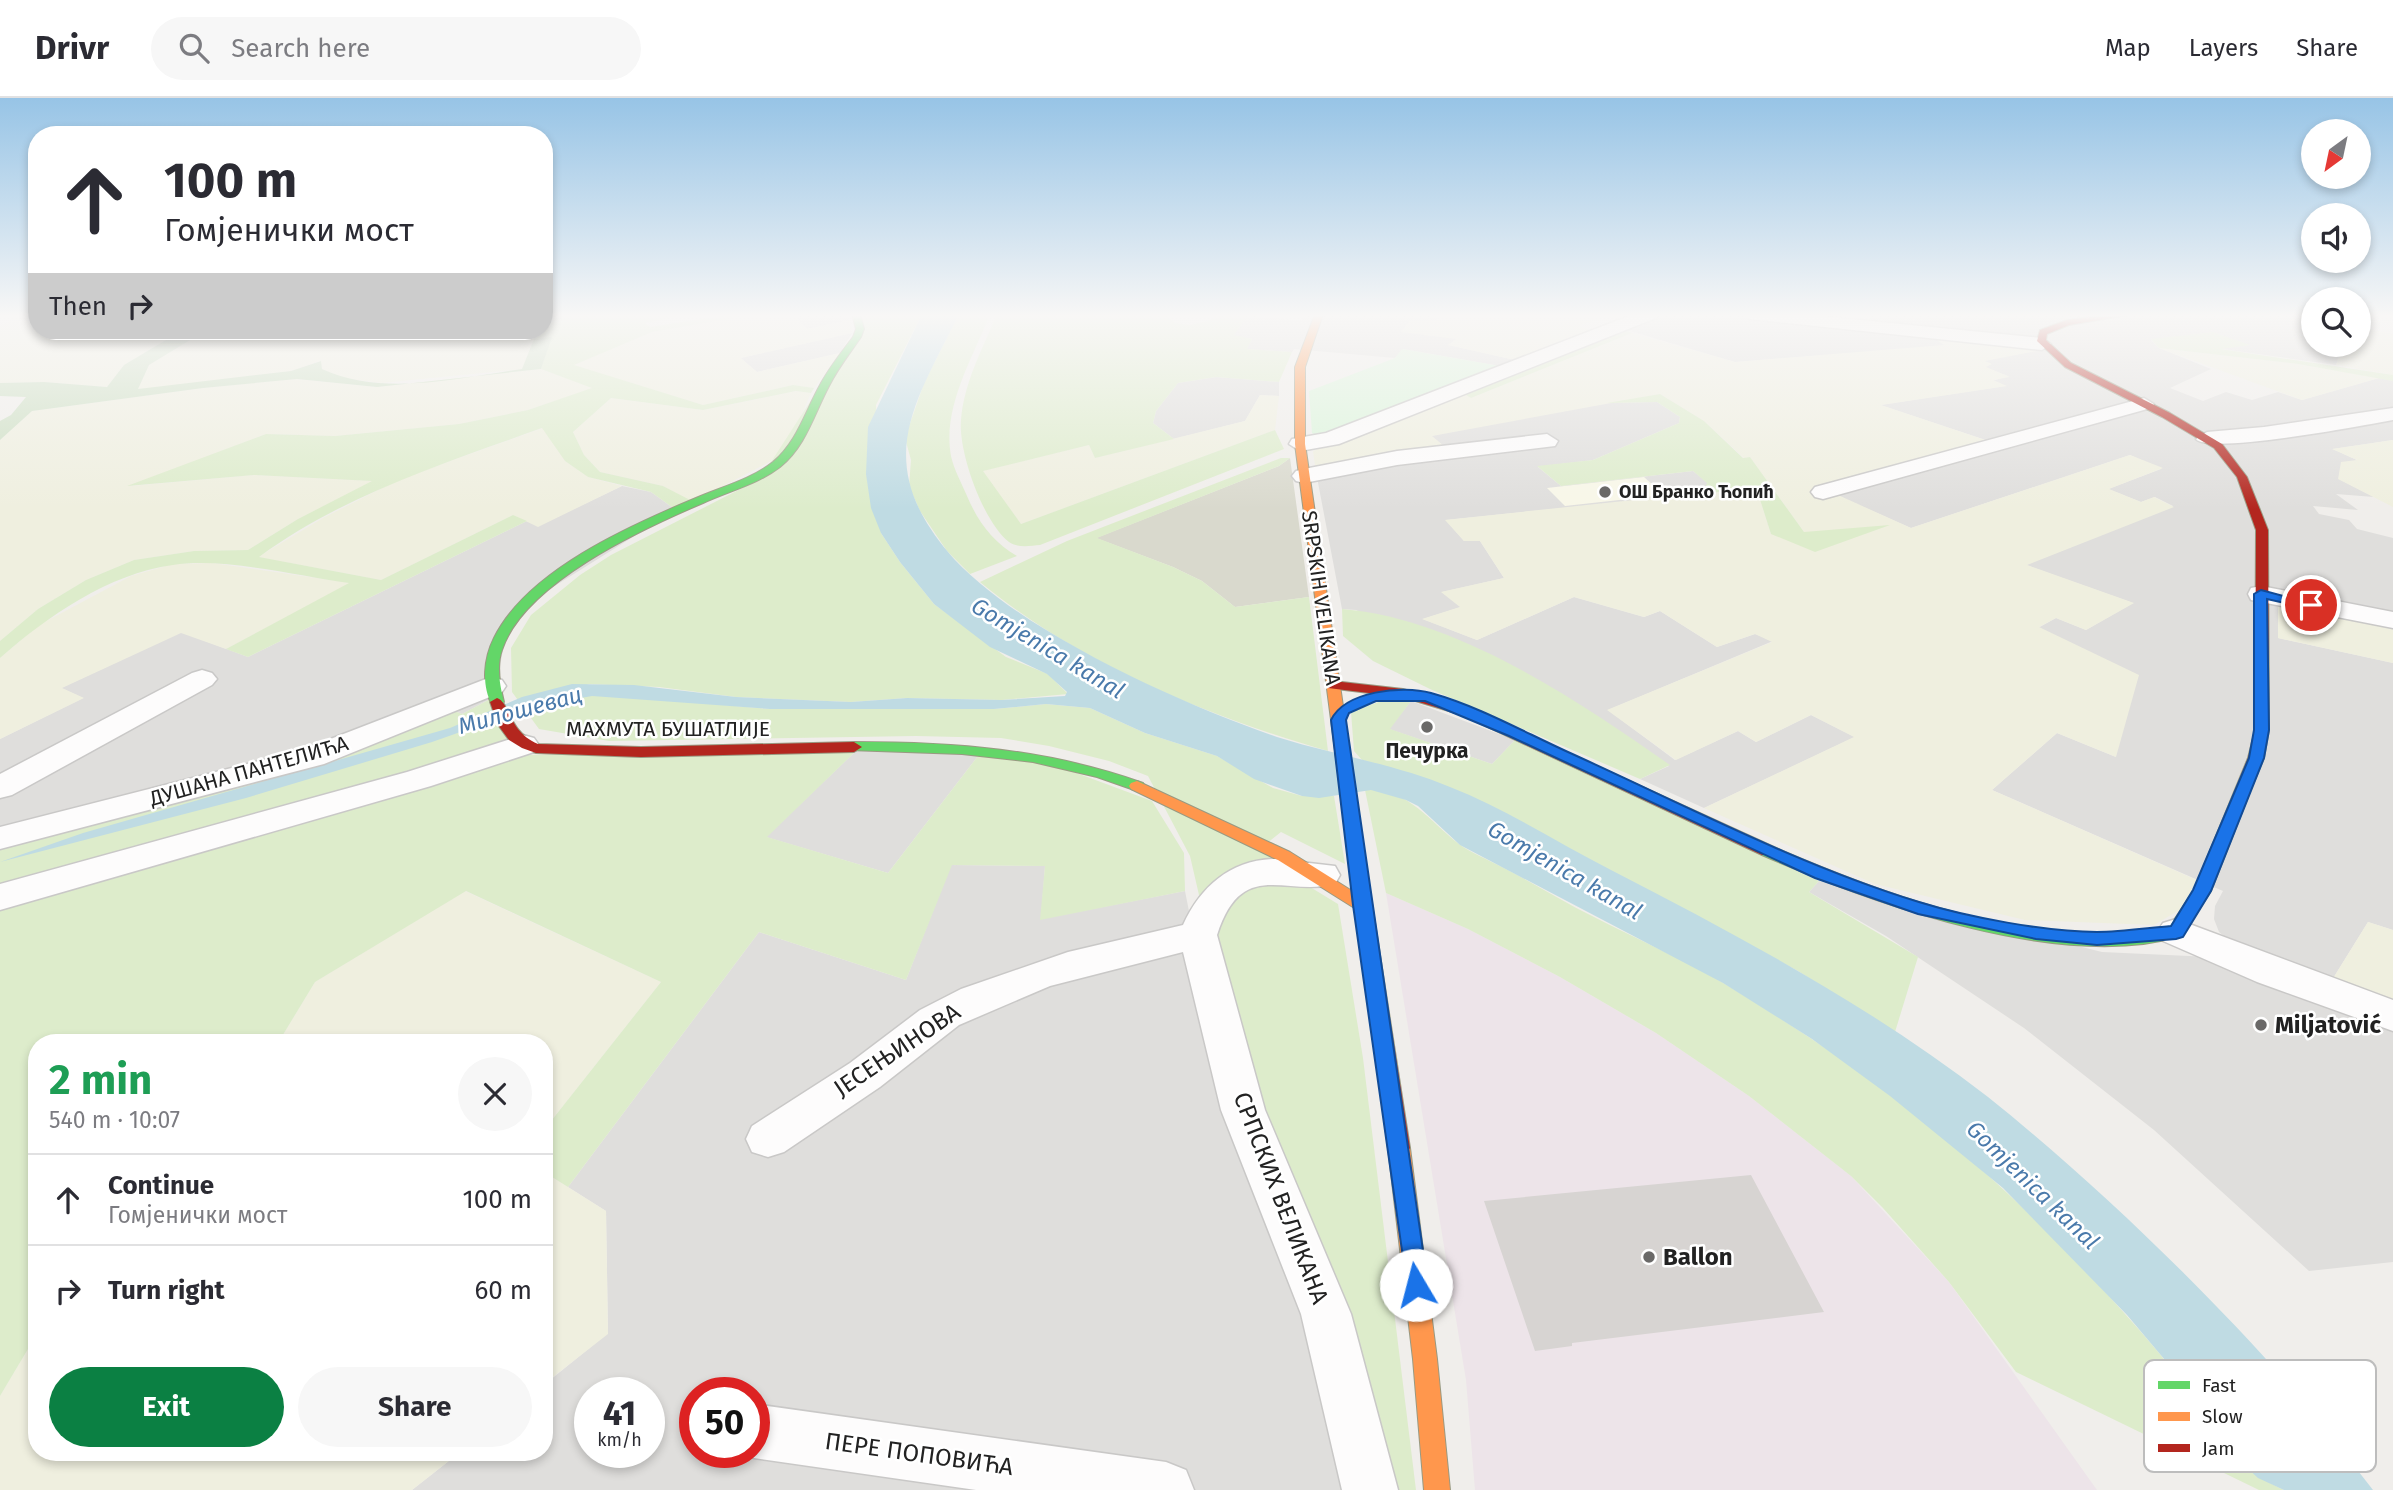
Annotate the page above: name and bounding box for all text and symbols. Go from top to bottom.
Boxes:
search box [151,17,641,80]
text: Drivr [35,28,109,68]
icon: search [175,29,213,67]
text: Search here [231,33,370,64]
text: Map [2105,34,2151,62]
text: Layers [2189,34,2258,62]
text: Share [2296,34,2358,62]
north arrow [2301,119,2371,189]
map controls [2301,119,2371,357]
text: 100 m [164,151,297,210]
icon: ahead [49,154,140,245]
button: sound [2301,203,2371,273]
text: Гомјенички мост [164,211,414,249]
icon: right [121,287,159,325]
button: search [2301,287,2371,357]
text: Then [49,291,107,322]
place label: ОШ Бранко Ћопић [1619,481,1774,503]
marker: ОШ Бранко Ћопић [1597,484,1613,500]
street label: SRPSKIH VELIKANA [1296,509,1346,687]
pin [2281,575,2341,635]
icon: arrive [2292,586,2330,624]
water label: Gomjenica kanal [966,591,1130,705]
water label: Милошевац [455,680,585,740]
street label: МАХМУТА БУШАТЛИЈЕ [566,716,770,742]
marker: Печурка [1419,719,1435,735]
street label: ДУШАНА ПАНТЕЛИЋА [146,730,351,812]
place label: Печурка [1385,738,1469,764]
water label: Gomjenica kanal [1483,815,1647,925]
street label: ЈЕСЕЊИНОВА [829,997,966,1103]
place label: Miljatović [2275,1011,2381,1039]
marker: Miljatović [2253,1017,2269,1033]
text: 2 min [49,1055,152,1105]
button: close [458,1057,532,1131]
street label: СРПСКИХ ВЕЛИКАНА [1228,1088,1334,1308]
text: 540 m · 10:07 [49,1106,180,1134]
water label: Gomjenica kanal [1961,1115,2105,1255]
text: Continue [108,1170,214,1201]
icon: ahead [49,1181,87,1219]
text: 100 m [463,1184,532,1215]
text: Гомјенички мост [108,1201,287,1229]
place label: Ballon [1663,1243,1733,1271]
position arrow [1379,1248,1453,1322]
marker: Ballon [1641,1249,1657,1265]
icon: right [49,1272,87,1310]
text: Turn right [108,1275,225,1306]
text: 60 m [474,1275,532,1306]
legend [2144,1360,2376,1472]
button: Exit [49,1367,284,1447]
button: Share [298,1367,532,1447]
text: Fast [2202,1374,2236,1397]
speed limit sign: 50 [679,1377,770,1468]
text: 41 [603,1392,636,1434]
text: Slow [2202,1405,2243,1428]
street label: ПЕРЕ ПОПОВИЋА [823,1427,1015,1481]
text: km/h [597,1429,642,1451]
text: Jam [2202,1437,2234,1460]

